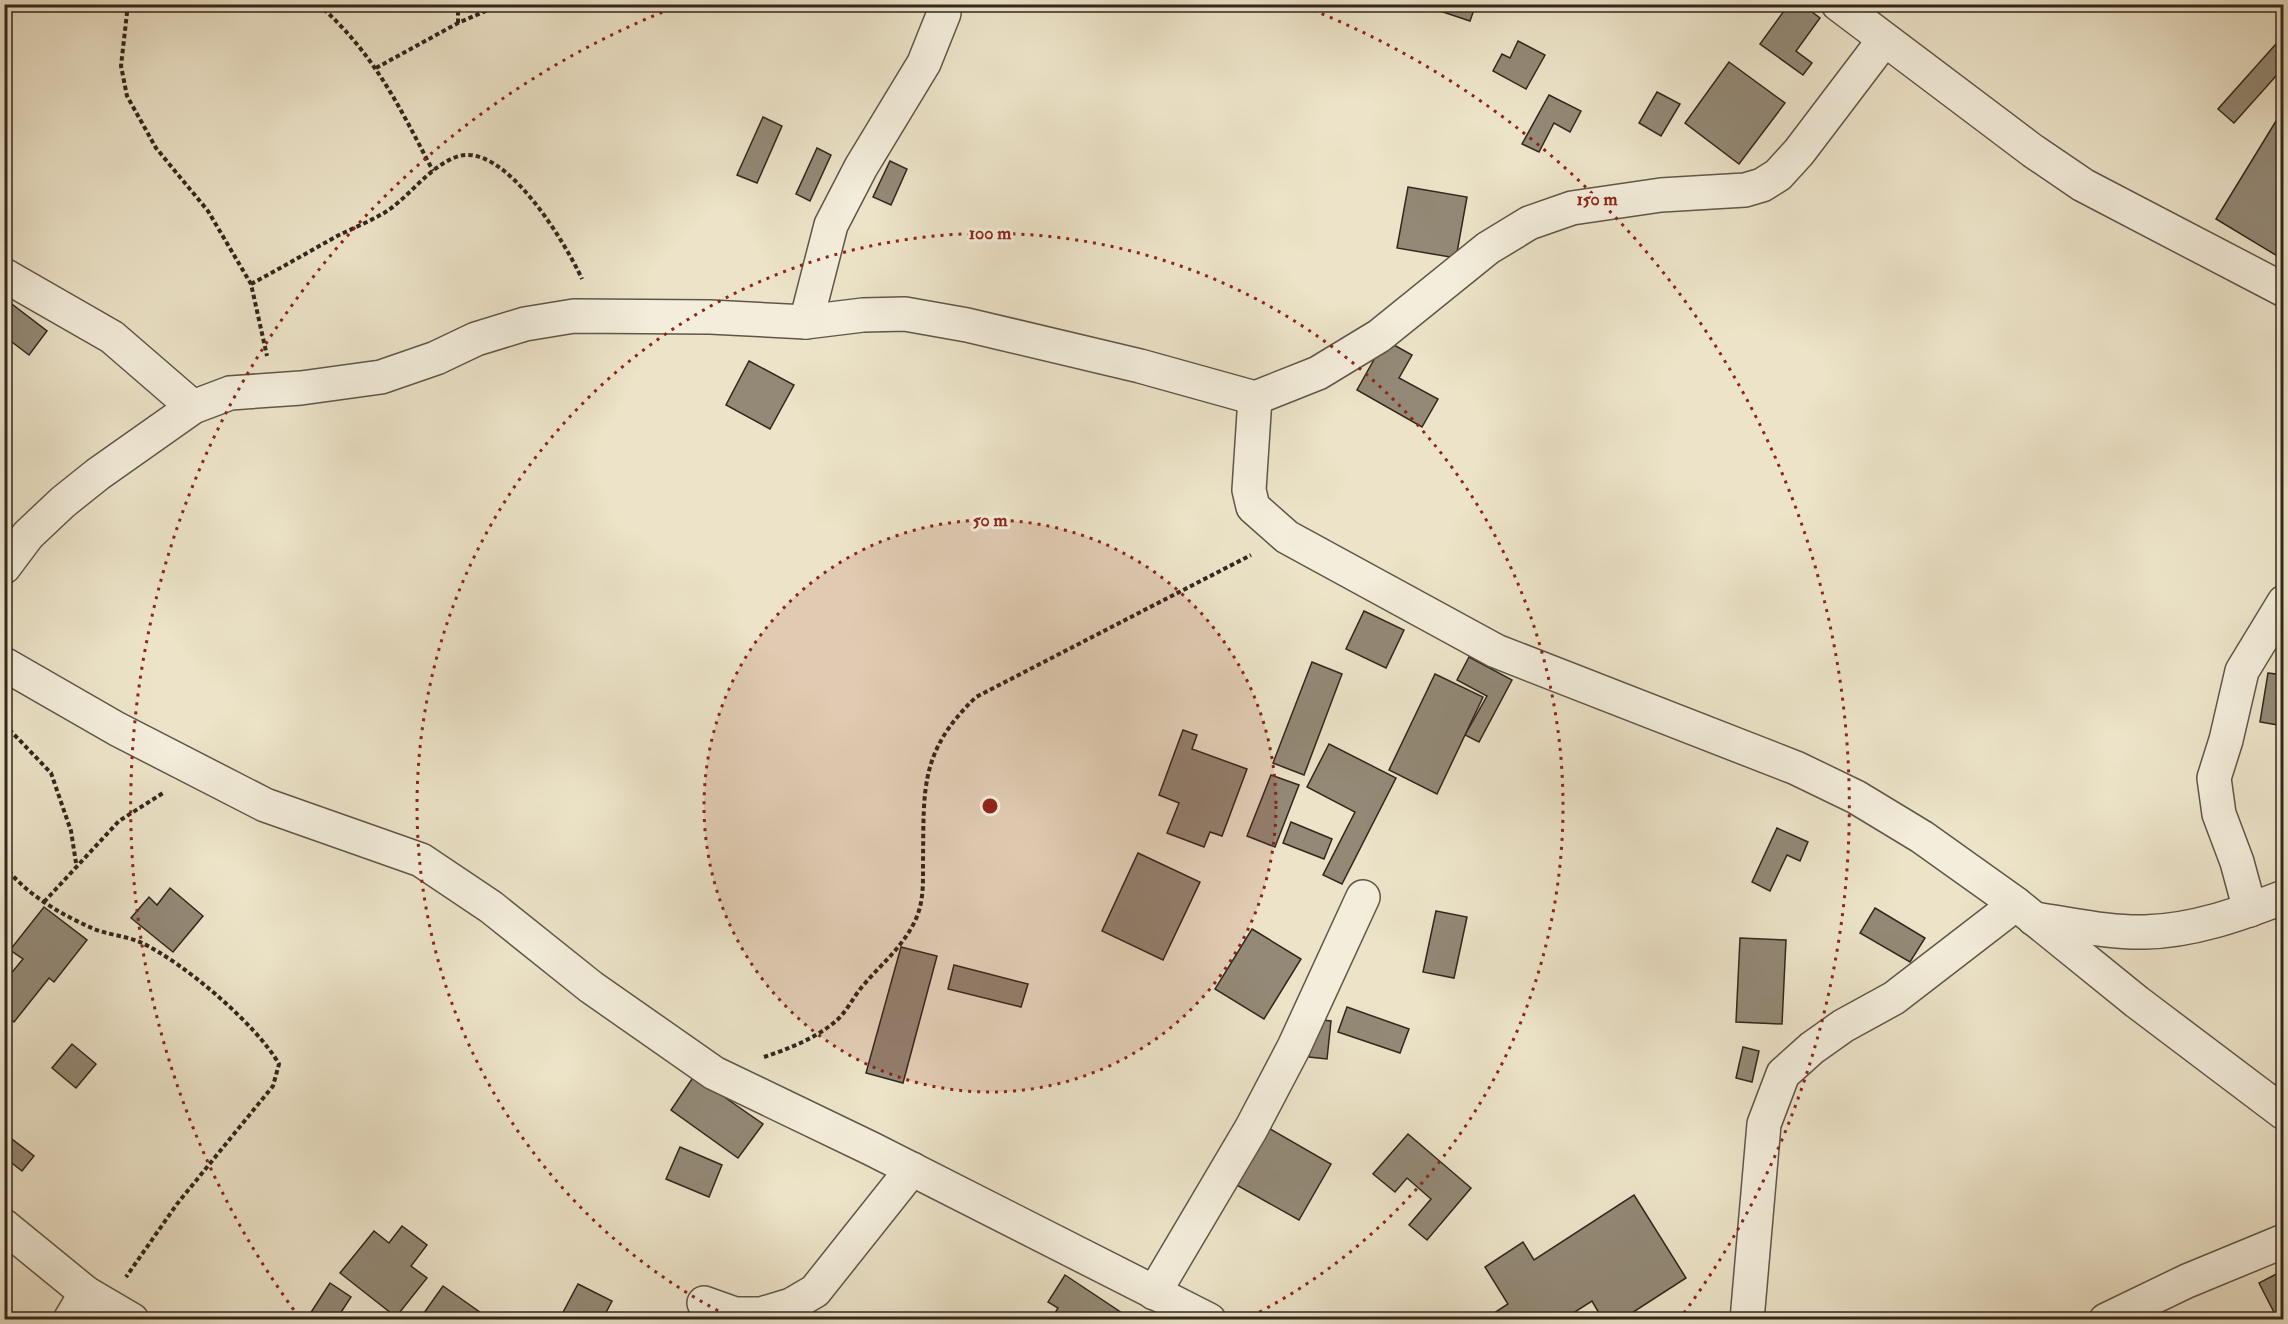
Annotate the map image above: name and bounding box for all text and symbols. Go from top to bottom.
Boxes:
text: 150 m [1576,188,1619,211]
text: 100 m [969,222,1012,245]
text: 50 m [973,509,1008,532]
centre of rings [980,796,1000,816]

